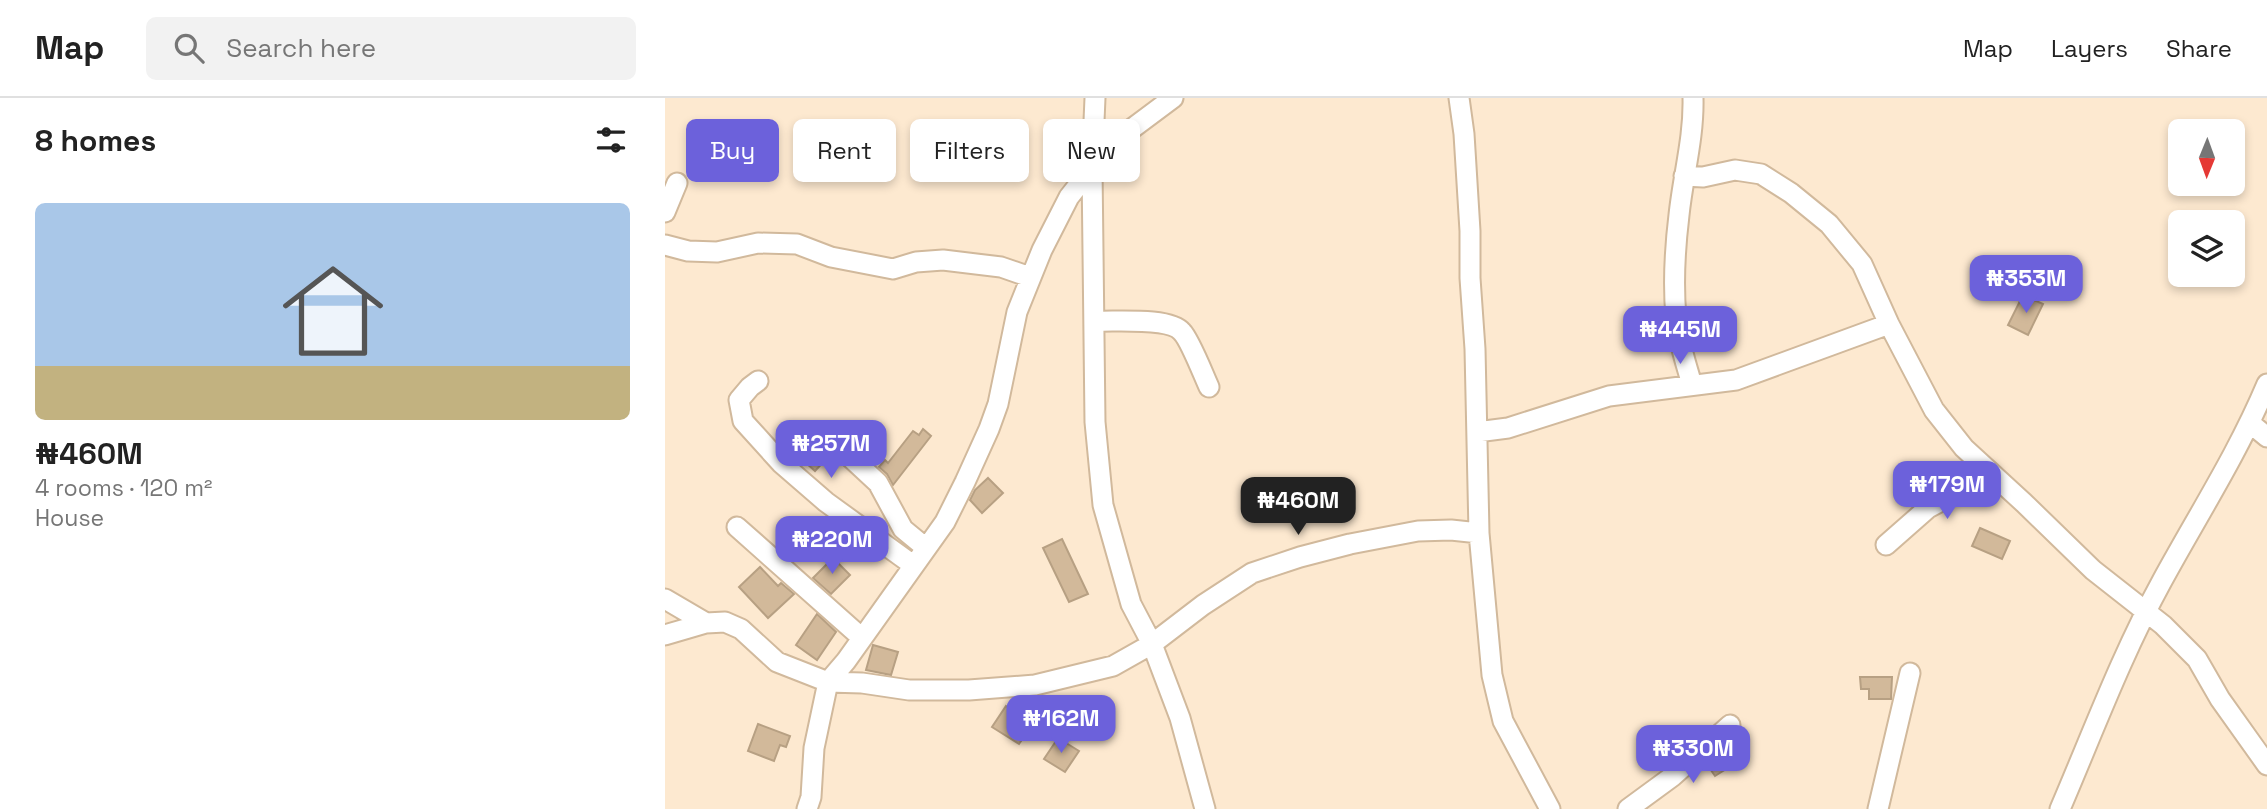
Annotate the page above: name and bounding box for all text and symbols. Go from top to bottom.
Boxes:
search box [146,17,636,80]
text: Map [35,27,104,69]
icon: search [170,29,208,67]
text: Search here [226,31,376,65]
text: Map [1963,33,2013,64]
text: Layers [2051,33,2128,64]
text: Share [2166,33,2232,64]
chip: Buy [686,119,779,182]
chip: Rent [793,119,896,182]
chip: Filters [910,119,1029,182]
chip: New [1043,119,1140,182]
north arrow [2168,119,2245,196]
map controls [2168,119,2245,287]
text: 8 homes [35,121,156,160]
icon: filters [592,121,630,159]
button: layers [2168,210,2245,287]
icon: home [270,248,396,374]
pin: ₦353M [1977,256,2075,315]
text: ₦353M [1986,263,2066,293]
pin: ₦445M [1631,306,1729,366]
text: ₦445M [1639,314,1721,344]
pin: ₦257M [782,420,880,480]
text: ₦257M [792,428,870,458]
text: ₦460M [35,434,143,473]
pin: ₦179M [1898,462,1996,521]
text: ₦179M [1909,469,1985,499]
text: 4 rooms · 120 m² [35,473,212,503]
pin: ₦460M [1249,478,1347,537]
text: ₦460M [1257,485,1339,515]
text: House [35,503,104,533]
pin: ₦220M [783,517,881,576]
text: ₦220M [791,524,873,554]
pin: ₦162M [1012,696,1110,755]
text: ₦162M [1022,703,1100,733]
pin: ₦330M [1644,726,1742,785]
text: ₦330M [1652,733,1734,763]

